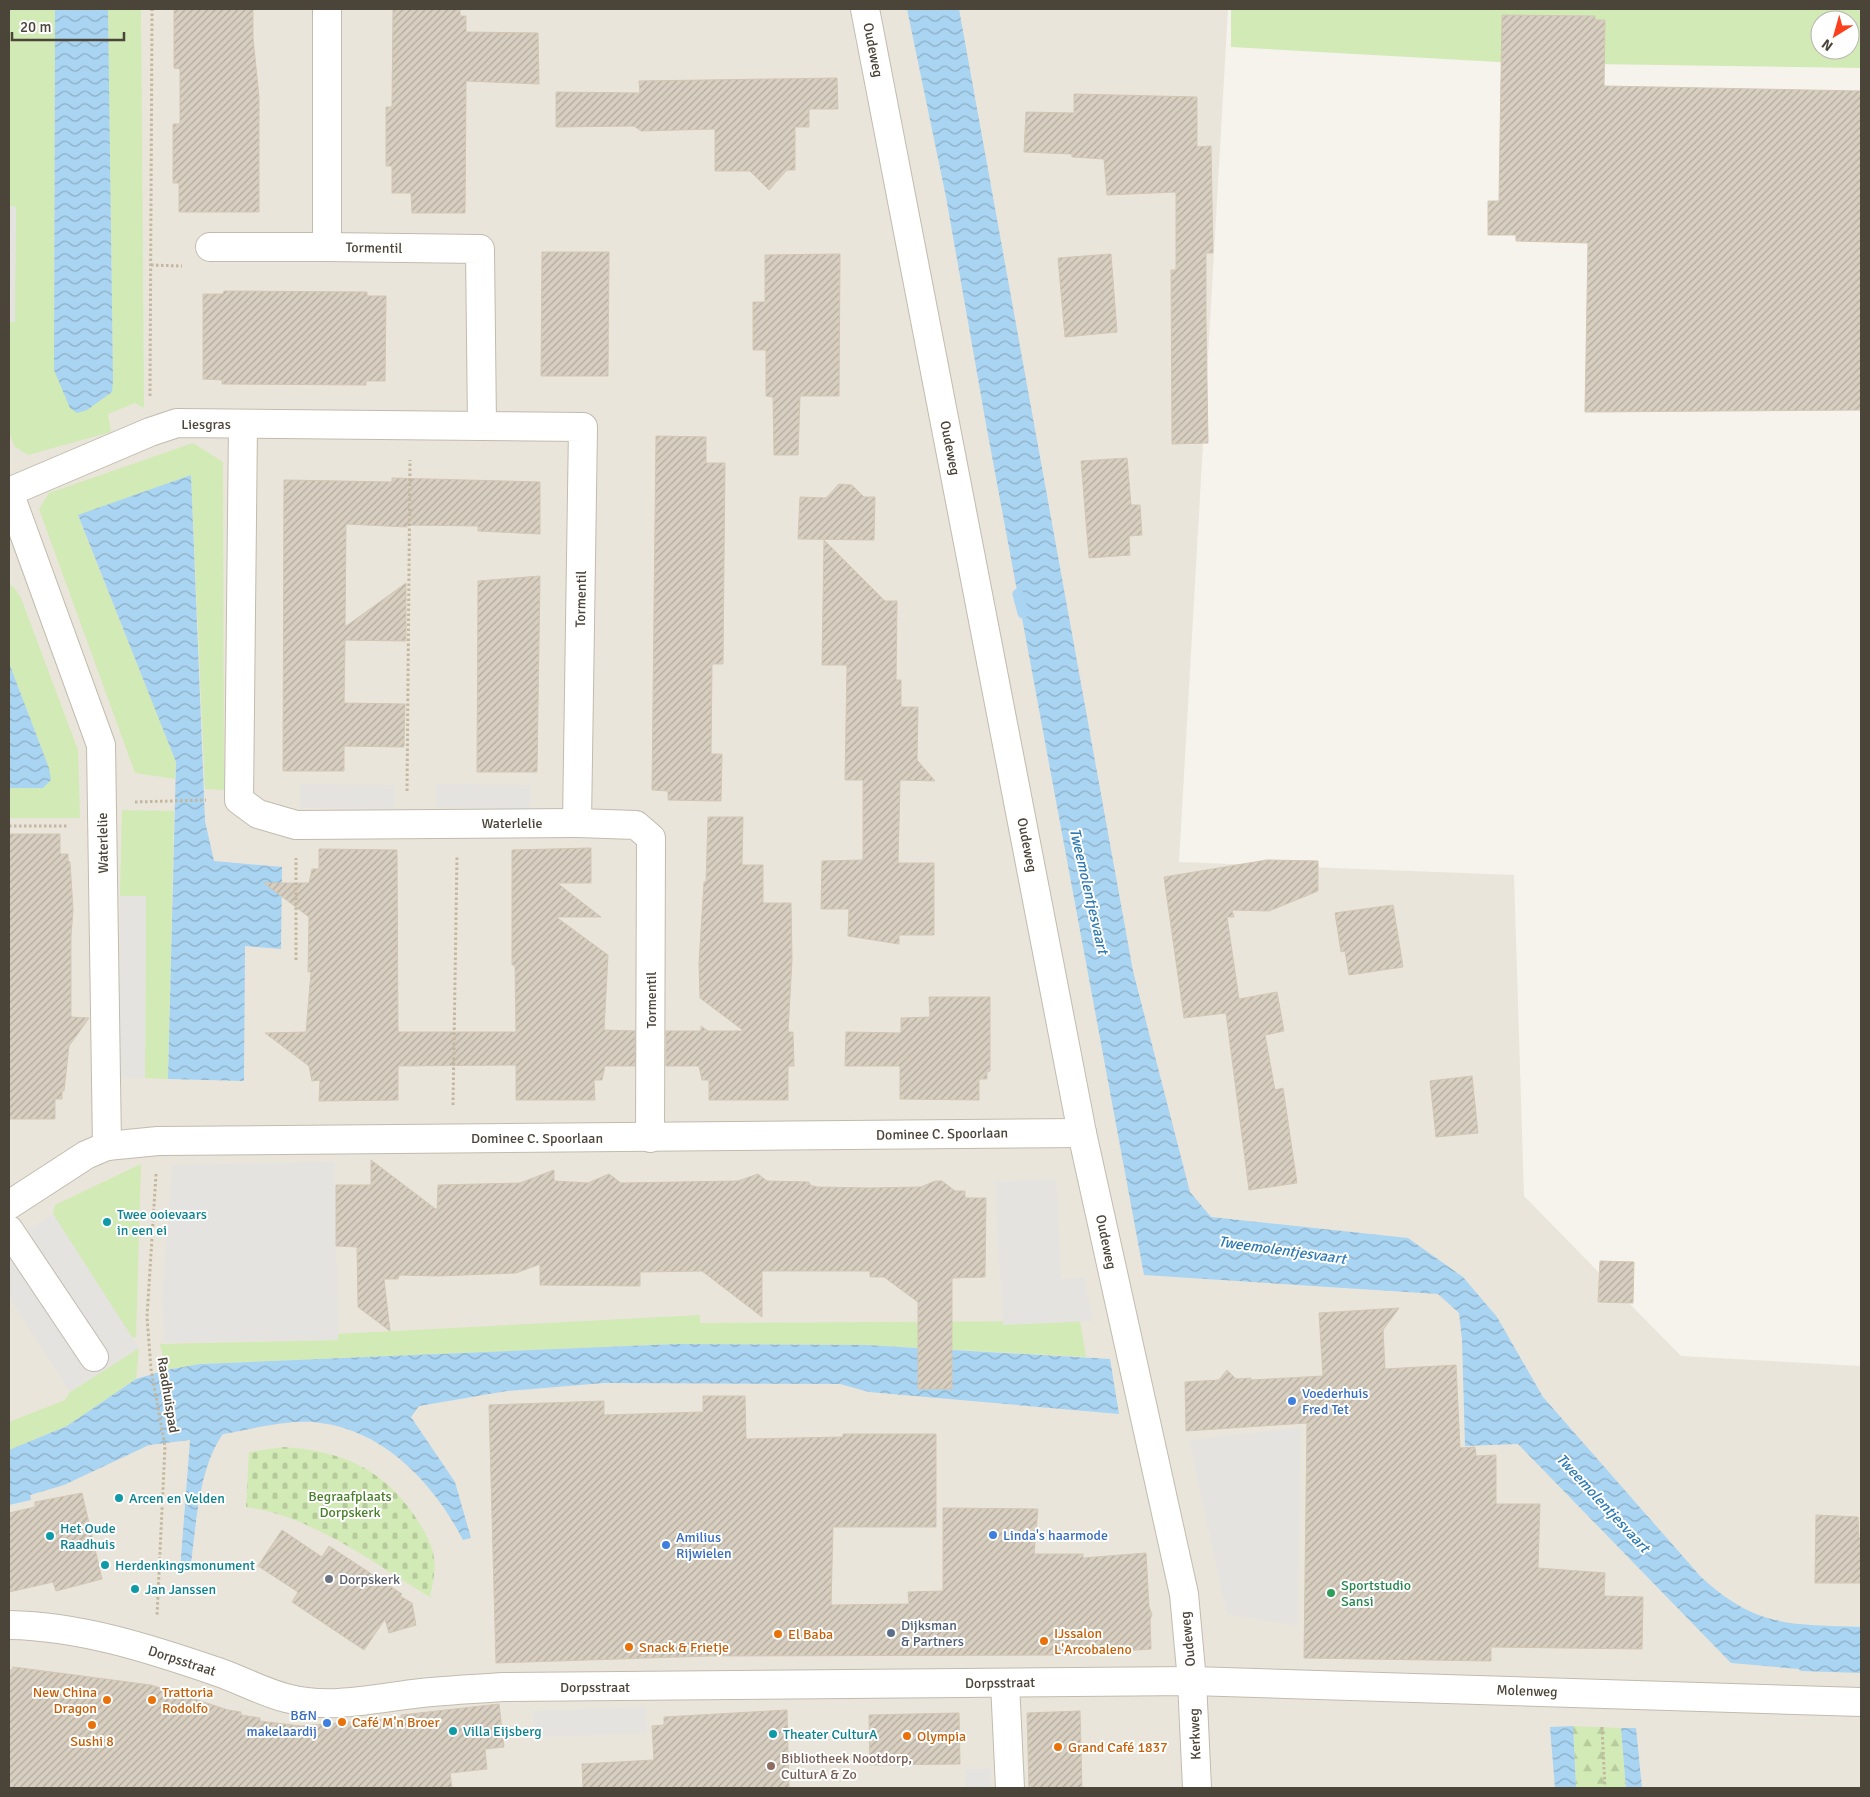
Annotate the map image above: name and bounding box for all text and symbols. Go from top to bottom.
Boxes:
scale bar [12,10,125,42]
north arrow [1810,10,1860,60]
text: 20 m [20,18,51,36]
street label: Oudeweg [859,21,887,79]
text: N [1818,35,1836,55]
street label: Tormentil [345,239,403,257]
street label: Liesgras [181,416,231,433]
street label: Oudeweg [936,419,964,477]
street label: Tormentil [572,570,590,628]
street label: Waterlelie [94,812,112,874]
street label: Waterlelie [481,815,543,832]
street label: Oudeweg [1013,816,1041,874]
water label: Tweemolentjesvaart [1066,826,1113,957]
street label: Tormentil [643,972,660,1028]
street label: Dominee C. Spoorlaan [876,1124,1008,1144]
street label: Dominee C. Spoorlaan [471,1130,603,1147]
place label: Twee ooievaars in een ei [117,1206,207,1239]
street label: Oudeweg [1092,1213,1120,1271]
marker: Twee ooievaars in een ei [101,1216,113,1228]
water label: Tweemolentjesvaart [1217,1232,1349,1268]
street label: Raadhuispad [154,1356,182,1434]
place label: Voederhuis Fred Tet [1302,1385,1368,1418]
marker: Voederhuis Fred Tet [1286,1395,1298,1407]
water label: Tweemolentjesvaart [1553,1450,1655,1557]
park label: Begraafplaats Dorpskerk [308,1488,392,1521]
place label: Arcen en Velden [129,1490,225,1507]
marker: Arcen en Velden [113,1492,125,1504]
place label: Het Oude Raadhuis [60,1520,116,1553]
place label: Linda's haarmode [1003,1527,1108,1544]
place label: Amilius Rijwielen [676,1529,732,1562]
marker: Linda's haarmode [987,1529,999,1541]
marker: Het Oude Raadhuis [44,1530,56,1542]
marker: Amilius Rijwielen [660,1539,672,1551]
place label: Herdenkingsmonument [115,1557,255,1574]
marker: Herdenkingsmonument [99,1559,111,1571]
place label: Dorpskerk [339,1571,400,1588]
marker: Dorpskerk [323,1573,335,1585]
place label: Sportstudio Sansi [1341,1577,1411,1610]
place label: Jan Janssen [145,1581,216,1598]
marker: Jan Janssen [129,1583,141,1595]
marker: Sportstudio Sansi [1325,1587,1337,1599]
street label: Oudeweg [1177,1611,1199,1667]
place label: Dijksman & Partners [901,1617,964,1650]
place label: IJssalon L'Arcobaleno [1054,1625,1132,1658]
place label: El Baba [788,1626,833,1643]
marker: Dijksman & Partners [885,1627,897,1639]
marker: El Baba [772,1628,784,1640]
marker: IJssalon L'Arcobaleno [1038,1635,1050,1647]
place label: Snack & Frietje [639,1639,729,1656]
marker: Snack & Frietje [623,1641,635,1653]
street label: Dorpsstraat [146,1642,218,1680]
street label: Dorpsstraat [965,1674,1035,1692]
street label: Dorpsstraat [560,1679,630,1696]
street label: Molenweg [1496,1681,1558,1701]
place label: New China Dragon [33,1684,97,1717]
place label: Trattoria Rodolfo [162,1684,213,1717]
marker: New China Dragon [101,1694,113,1706]
marker: Trattoria Rodolfo [146,1694,158,1706]
place label: B&N makelaardij [247,1707,317,1740]
street label: Kerkweg [1186,1708,1204,1760]
place label: Café M'n Broer [352,1714,440,1731]
marker: Café M'n Broer [336,1716,348,1728]
marker: B&N makelaardij [321,1717,333,1729]
marker: Sushi 8 [86,1719,98,1731]
place label: Villa Eijsberg [463,1723,542,1740]
marker: Villa Eijsberg [447,1725,459,1737]
place label: Theater CulturA [783,1726,878,1743]
marker: Theater CulturA [767,1728,779,1740]
place label: Olympia [917,1728,966,1745]
marker: Olympia [901,1730,913,1742]
place label: Sushi 8 [70,1733,114,1750]
place label: Grand Café 1837 [1068,1739,1168,1756]
marker: Grand Café 1837 [1052,1741,1064,1753]
place label: Bibliotheek Nootdorp, CulturA & Zo [781,1750,912,1783]
marker: Bibliotheek Nootdorp, CulturA & Zo [765,1760,777,1772]

